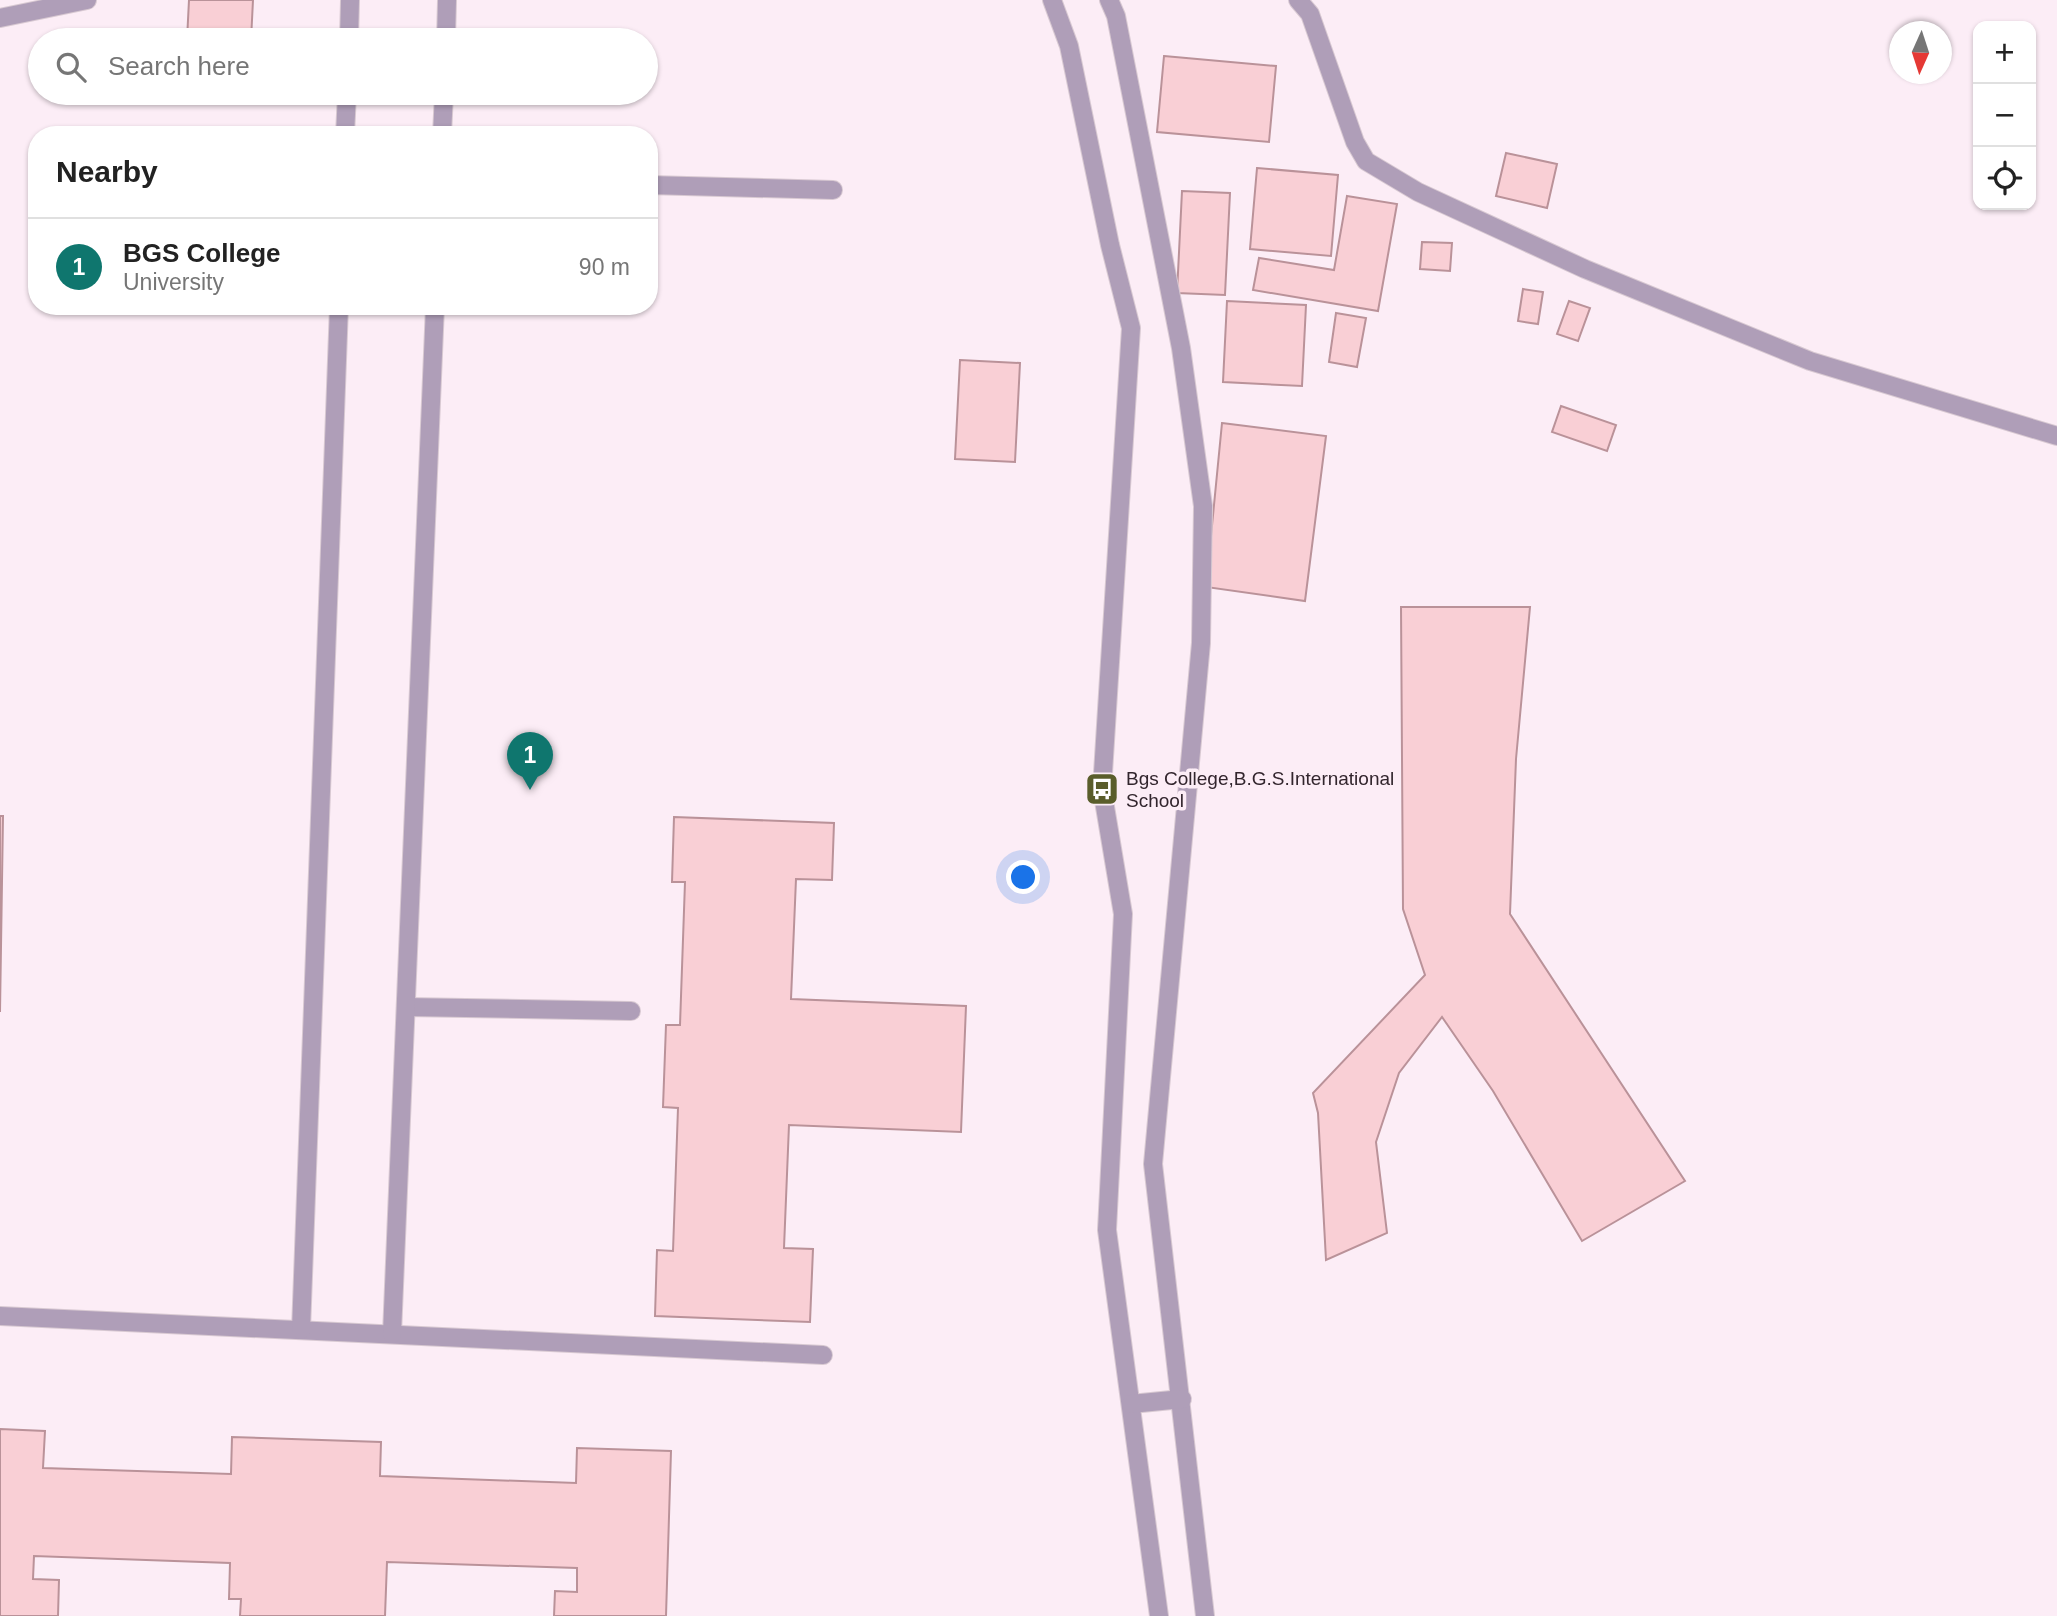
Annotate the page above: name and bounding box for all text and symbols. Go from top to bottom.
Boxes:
north arrow [1889,21,1952,84]
map controls [1973,21,2036,210]
button: + [1973,21,2036,84]
search box [28,28,658,105]
icon: search [52,48,90,86]
text: Search here [108,51,250,81]
button: − [1973,84,2036,147]
button: locate [1973,147,2036,210]
text: Nearby [56,155,158,188]
text: BGS College [123,238,280,268]
text: 1 [73,254,85,280]
text: 90 m [579,254,630,280]
text: University [123,269,224,295]
pin: 1 [507,732,553,790]
place label: Bgs College,B.G.S.International School [1126,768,1394,811]
bus stop icon: Bgs College,B.G.S.International School [1083,770,1121,808]
your location [1006,860,1040,894]

